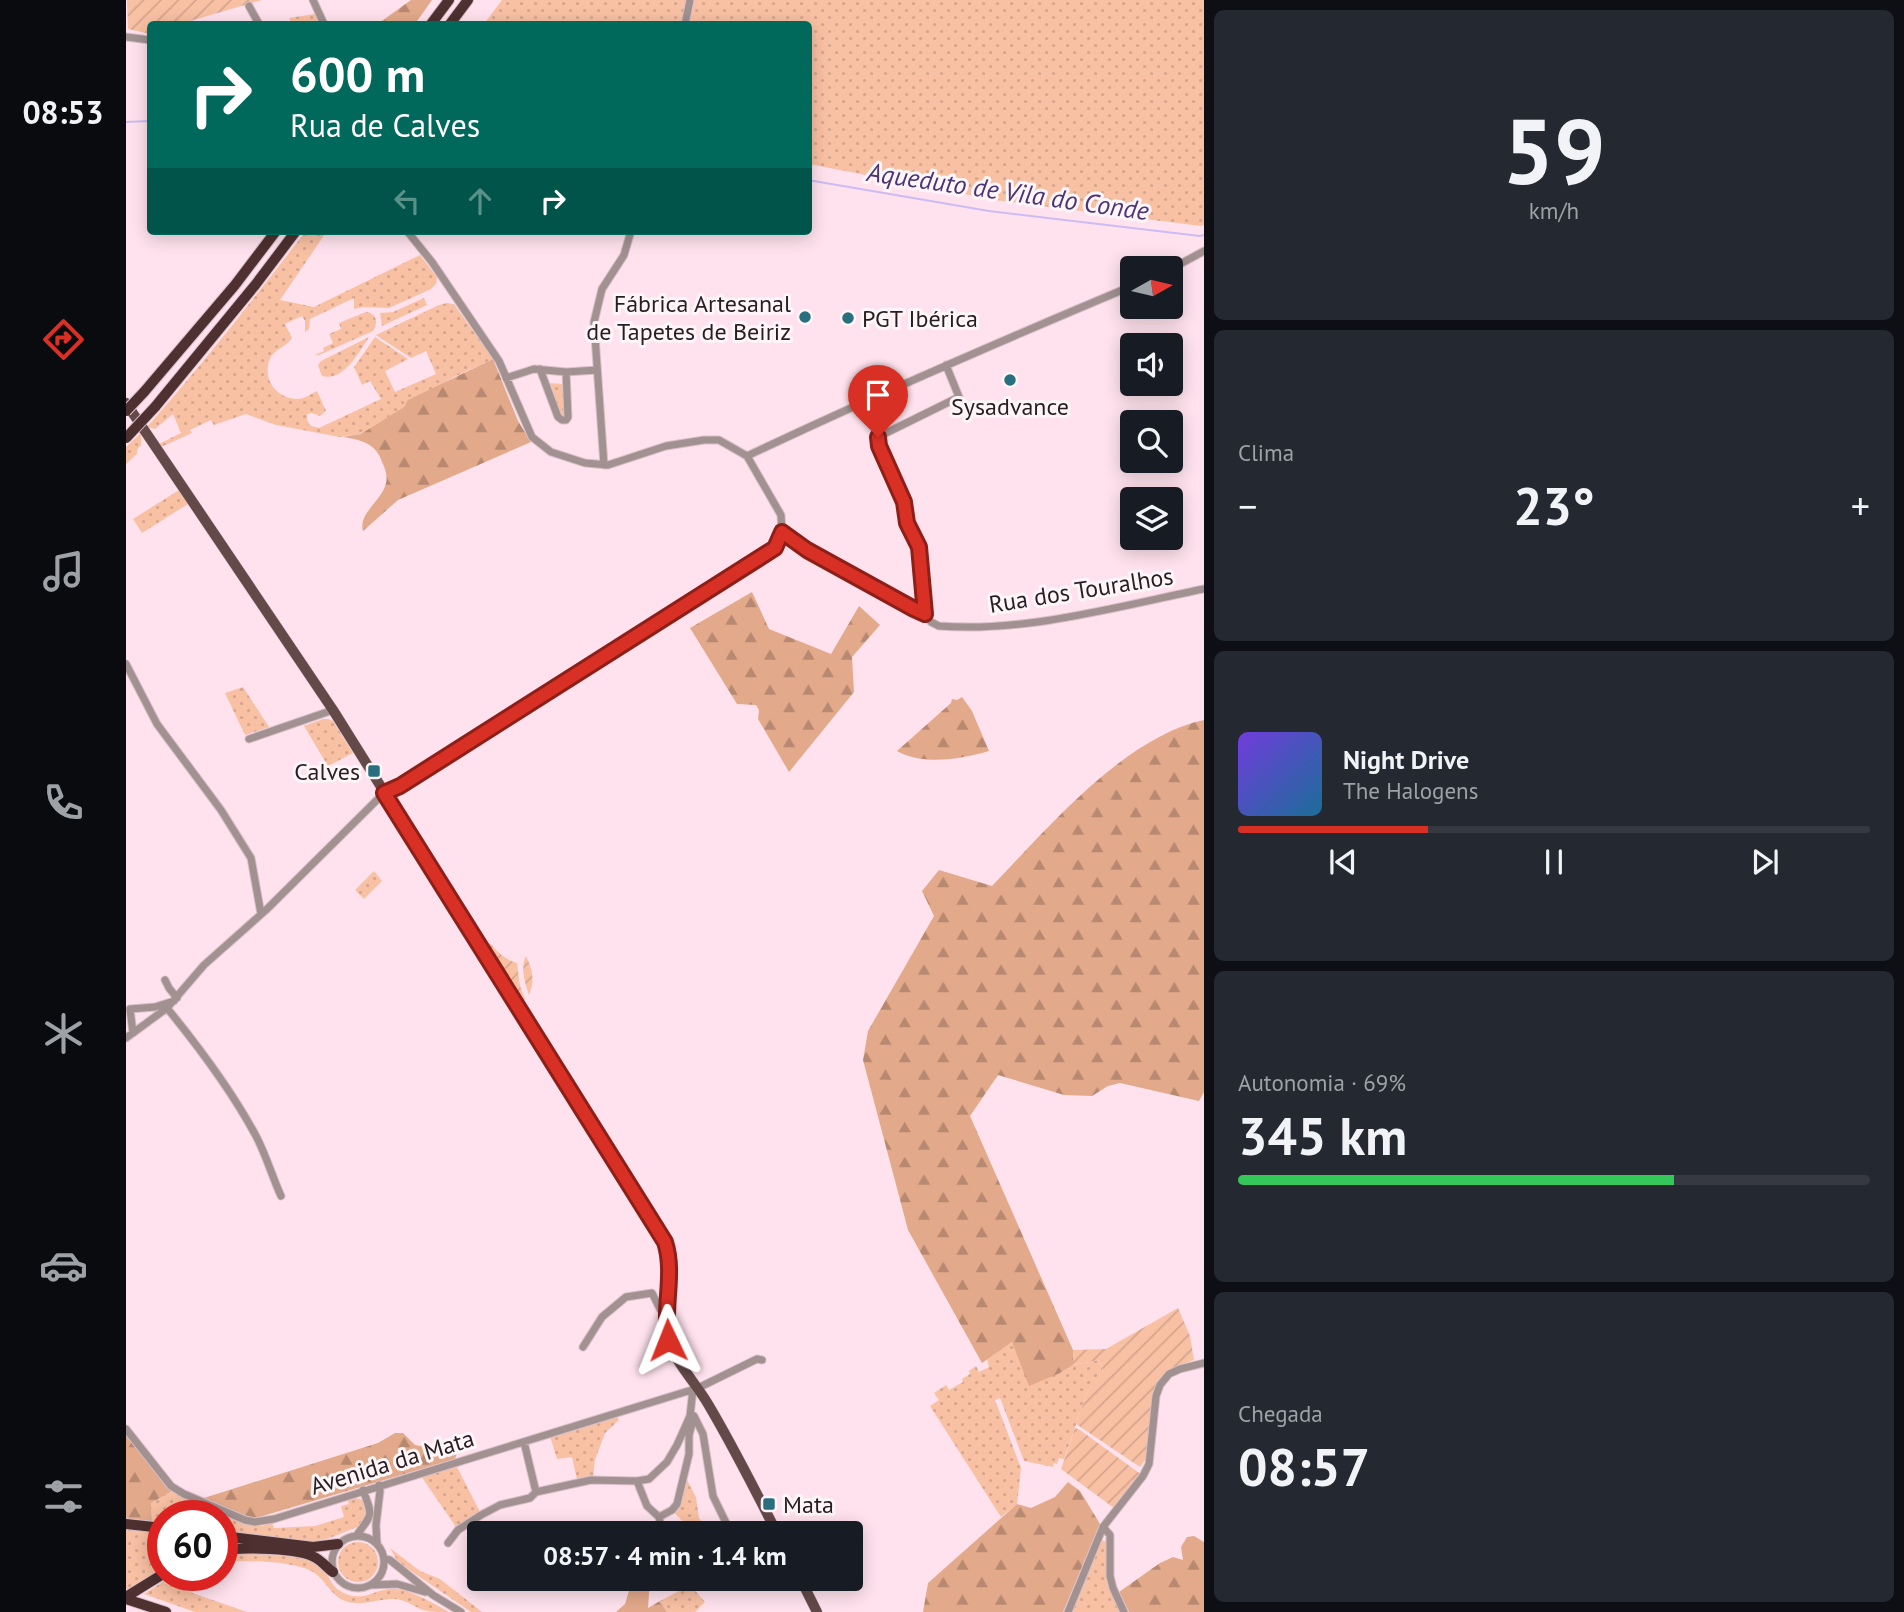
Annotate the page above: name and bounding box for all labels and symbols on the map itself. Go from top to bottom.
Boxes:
water label: Aqueduto de Vila do Conde [864,155,1151,227]
north arrow [1120,256,1183,318]
place label: Fábrica Artesanal de Tapetes de Beiriz [586,288,791,347]
place label: PGT Ibérica [862,303,978,334]
marker: Fábrica Artesanal de Tapetes de Beiriz [797,309,813,325]
marker: PGT Ibérica [840,310,856,326]
pin [848,365,908,437]
marker: Sysadvance [1002,372,1018,388]
place label: Sysadvance [951,391,1069,422]
street label: Rua dos Touralhos [987,560,1175,620]
place label: Calves [294,756,360,787]
marker: Calves [366,763,382,779]
position arrow [631,1303,705,1377]
street label: Avenida da Mata [306,1422,478,1502]
place label: Mata [783,1489,834,1520]
marker: Mata [761,1496,777,1512]
speed limit sign: 60 [147,1500,238,1591]

